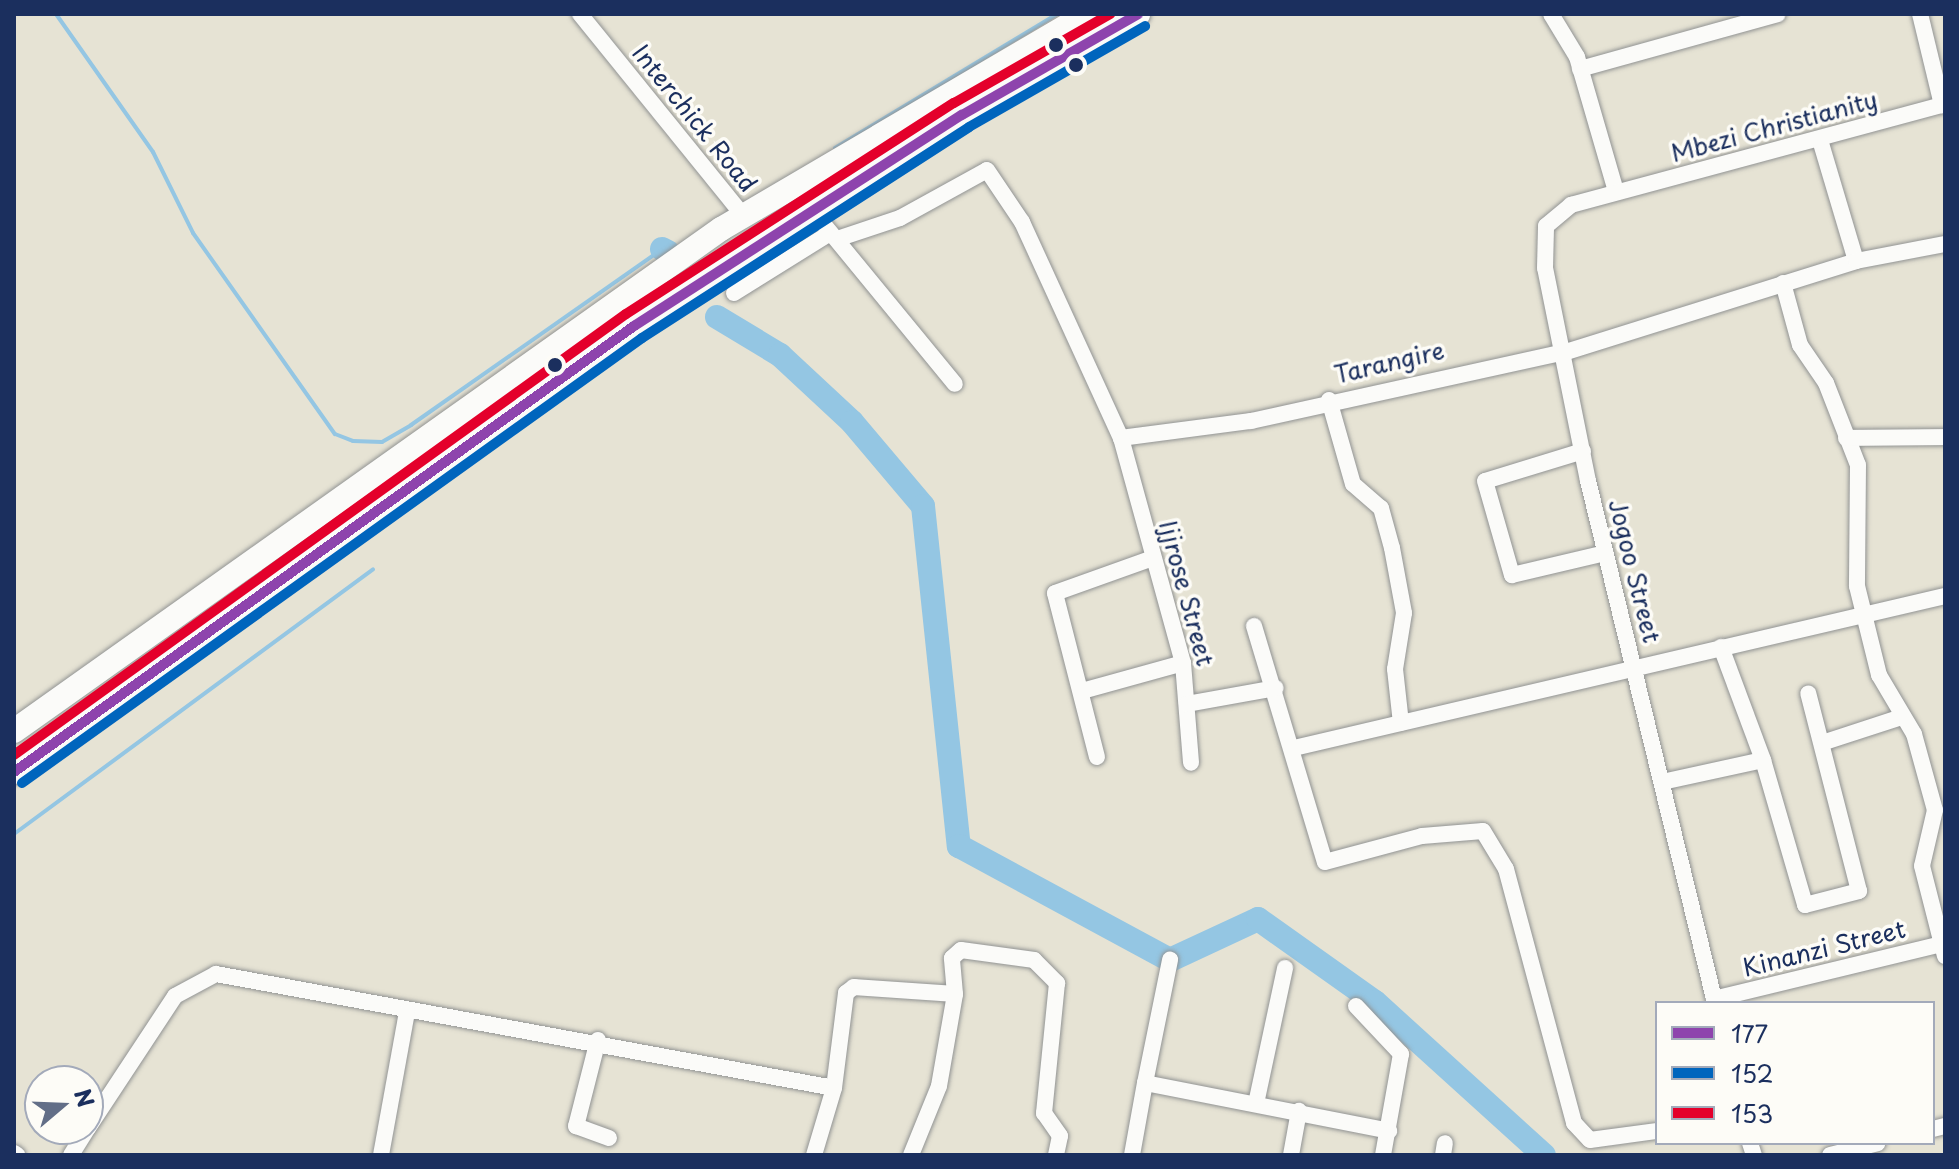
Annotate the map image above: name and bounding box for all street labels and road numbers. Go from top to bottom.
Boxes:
street label: Interchick Road [626,38,764,198]
street label: Mbezi Christianity [1668,85,1880,167]
street label: Tarangire [1331,335,1447,389]
street label: Jogoo Street [1603,496,1667,646]
street label: Ijjrose Street [1154,517,1220,669]
street label: Kinanzi Street [1740,914,1908,982]

